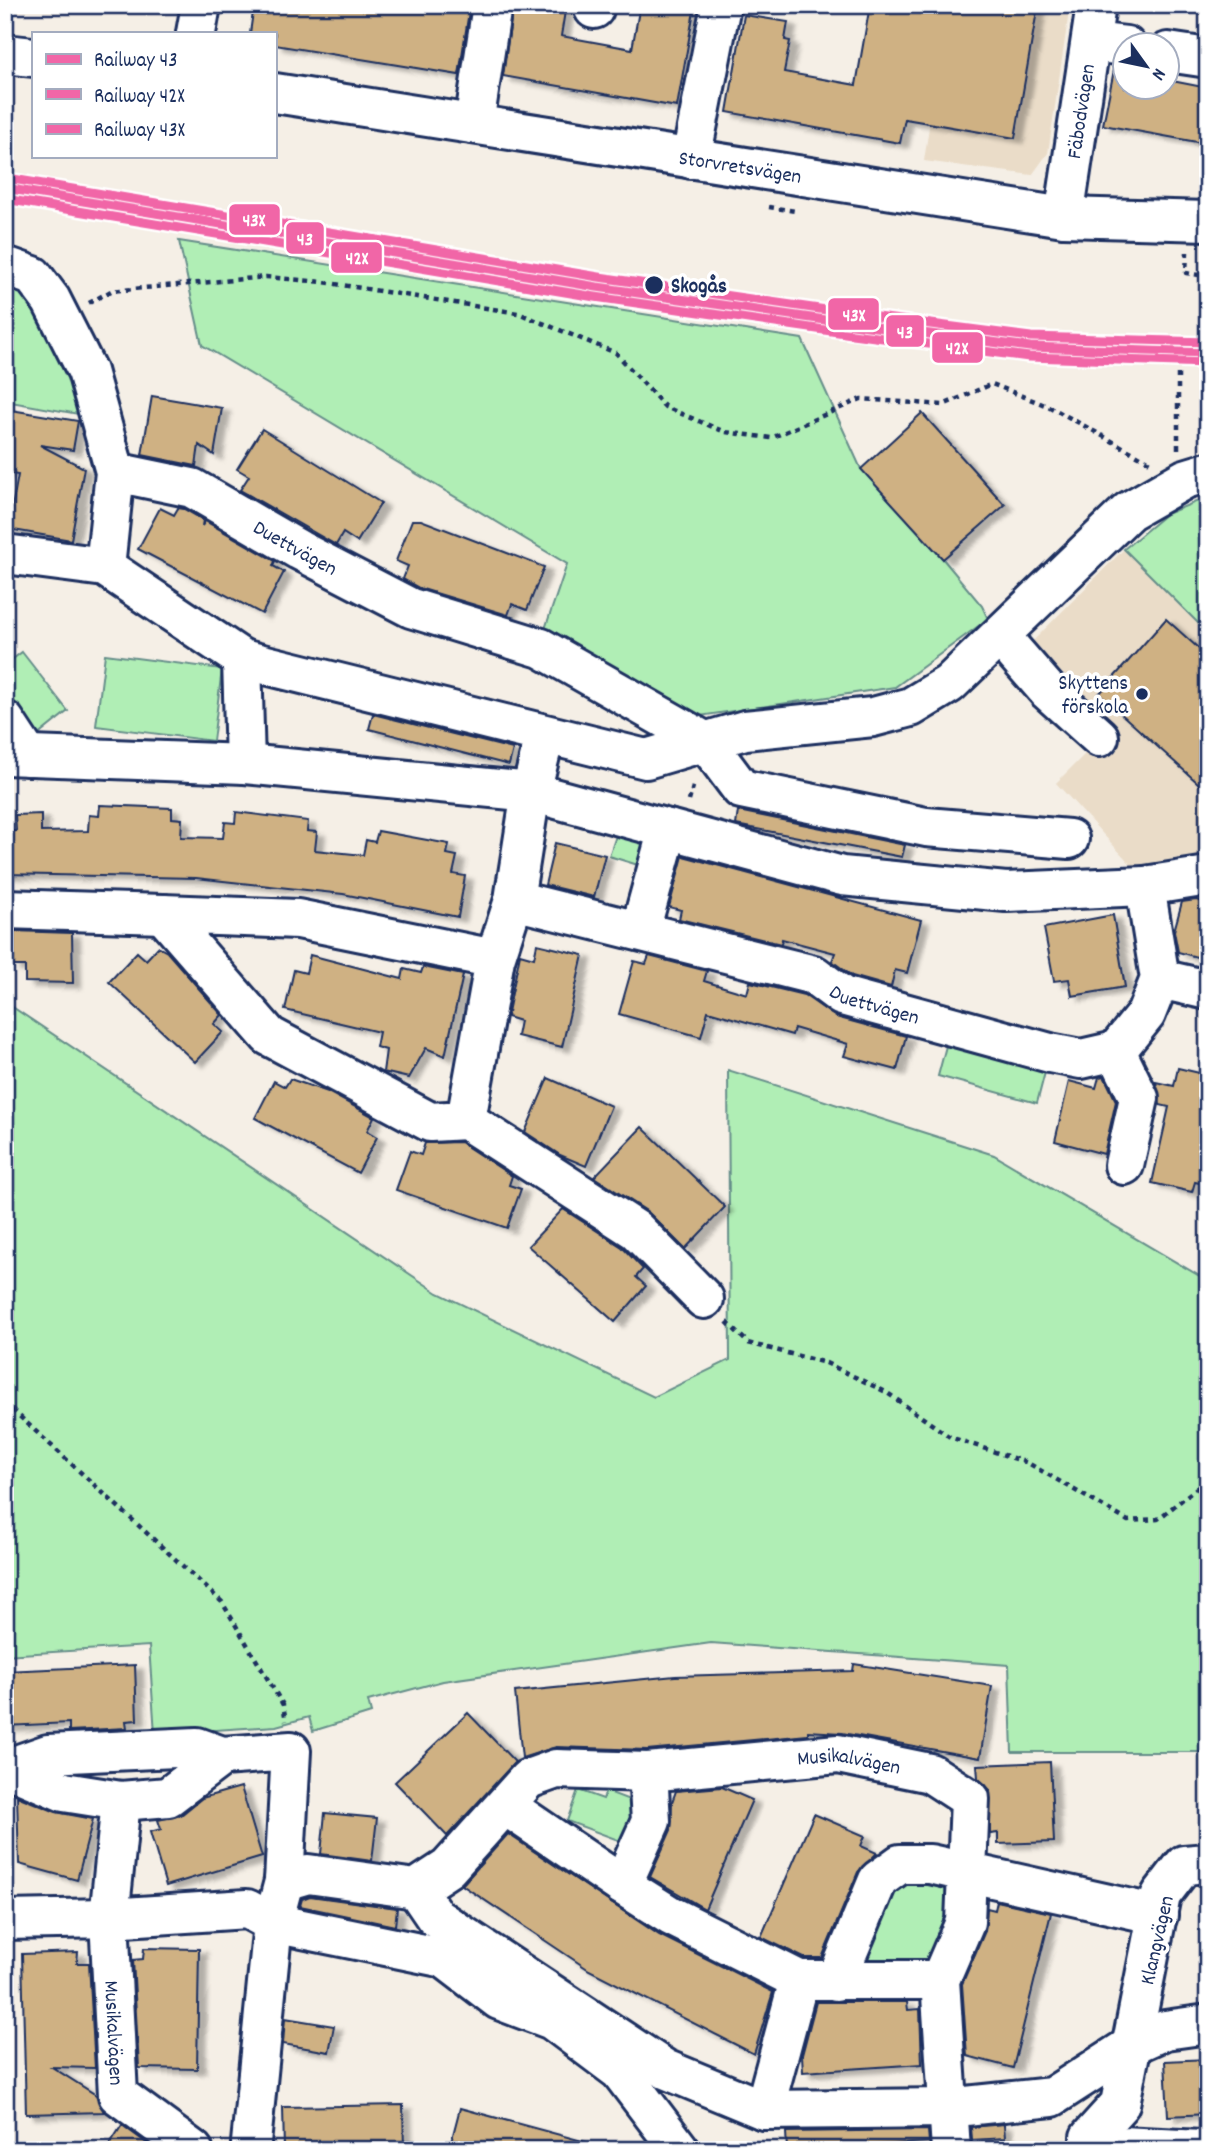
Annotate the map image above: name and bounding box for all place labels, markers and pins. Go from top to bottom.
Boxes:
place label: Skogås [671,273,727,303]
marker: Skogås [643,274,665,296]
place label: Skyttens förskola [1058,670,1129,724]
marker: Skyttens förskola [1134,686,1150,702]

